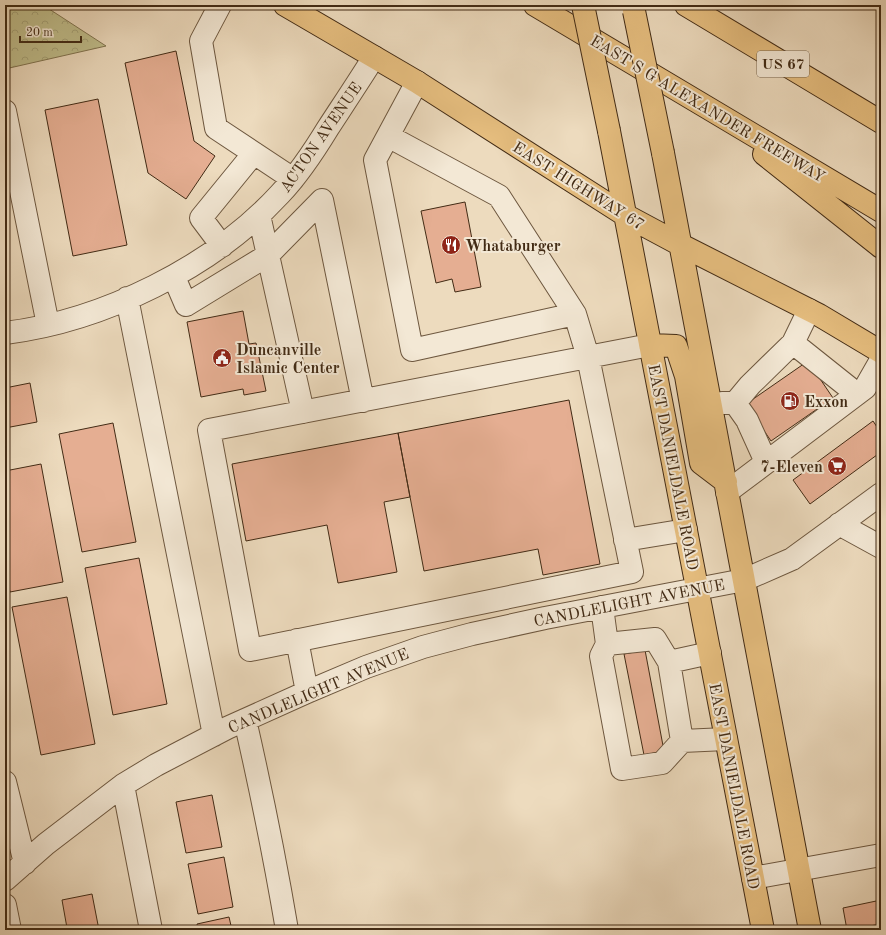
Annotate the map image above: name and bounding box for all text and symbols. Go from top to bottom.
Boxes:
scale bar [20,18,81,44]
text: 20 m [26,27,53,39]
street label: EAST S G ALEXANDER FREEWAY [587,33,827,186]
road number: US 67 [757,51,809,77]
street label: ACTON AVENUE [278,80,366,196]
street label: EAST HIGHWAY 67 [509,140,647,234]
restaurant icon: Whataburger [440,234,462,256]
place label: Whataburger [465,239,561,255]
place label: Duncanville Islamic Center [236,343,340,377]
public building icon: Duncanville Islamic Center [211,347,233,369]
street label: EAST DANIELDALE ROAD [644,363,700,572]
fuel station icon: Exxon [779,390,801,412]
place label: Exxon [804,395,848,411]
supermarket icon: 7-Eleven [826,455,848,477]
place label: 7-Eleven [760,460,823,476]
street label: CANDLELIGHT AVENUE [532,578,726,630]
street label: CANDLELIGHT AVENUE [226,646,411,737]
street label: EAST DANIELDALE ROAD [705,682,761,891]

